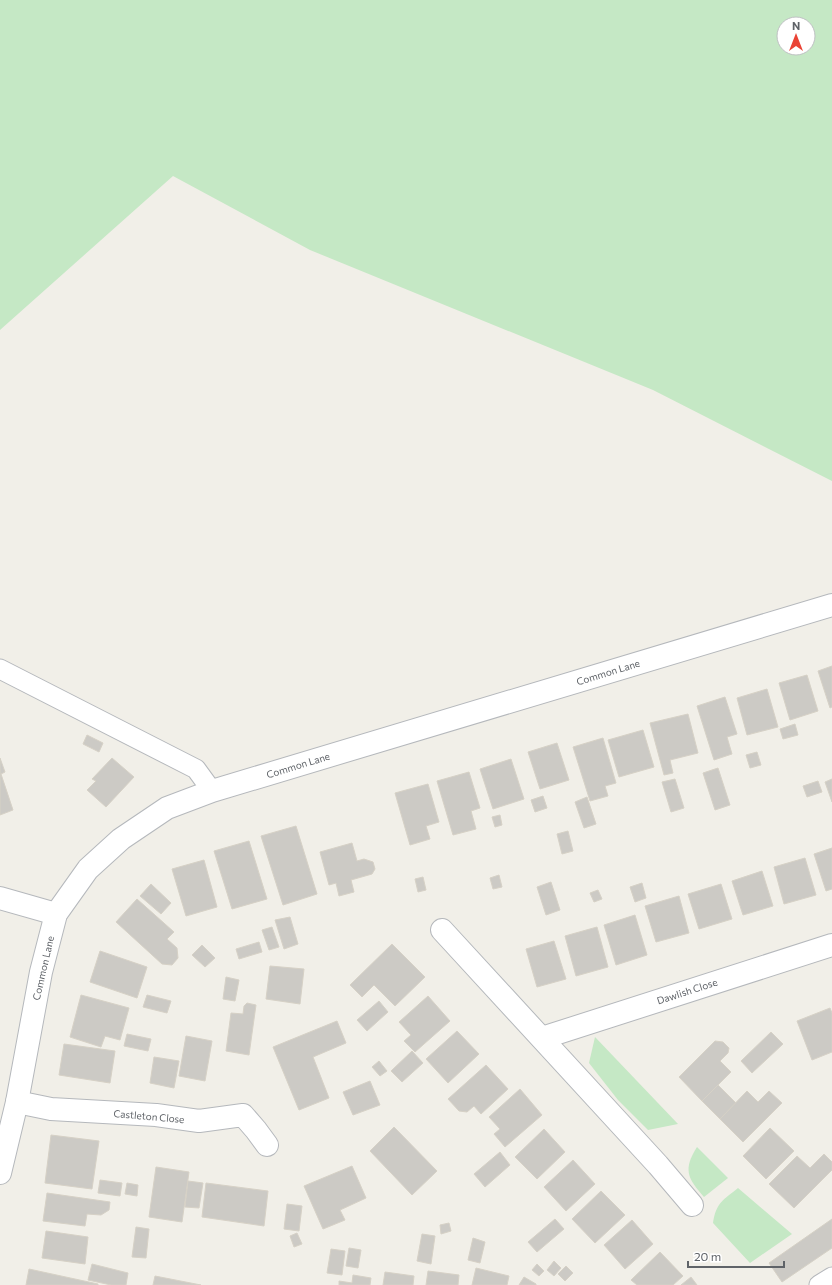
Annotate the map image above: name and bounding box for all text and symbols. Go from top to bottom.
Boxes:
north arrow [776,16,816,56]
text: N [792,19,800,32]
street label: Common Lane [575,657,641,687]
street label: Common Lane [265,750,331,780]
street label: Common Lane [30,935,56,1001]
street label: Dawlish Close [655,976,719,1006]
street label: Castleton Close [113,1107,185,1125]
scale bar [688,1243,784,1269]
text: 20 m [694,1249,721,1263]

